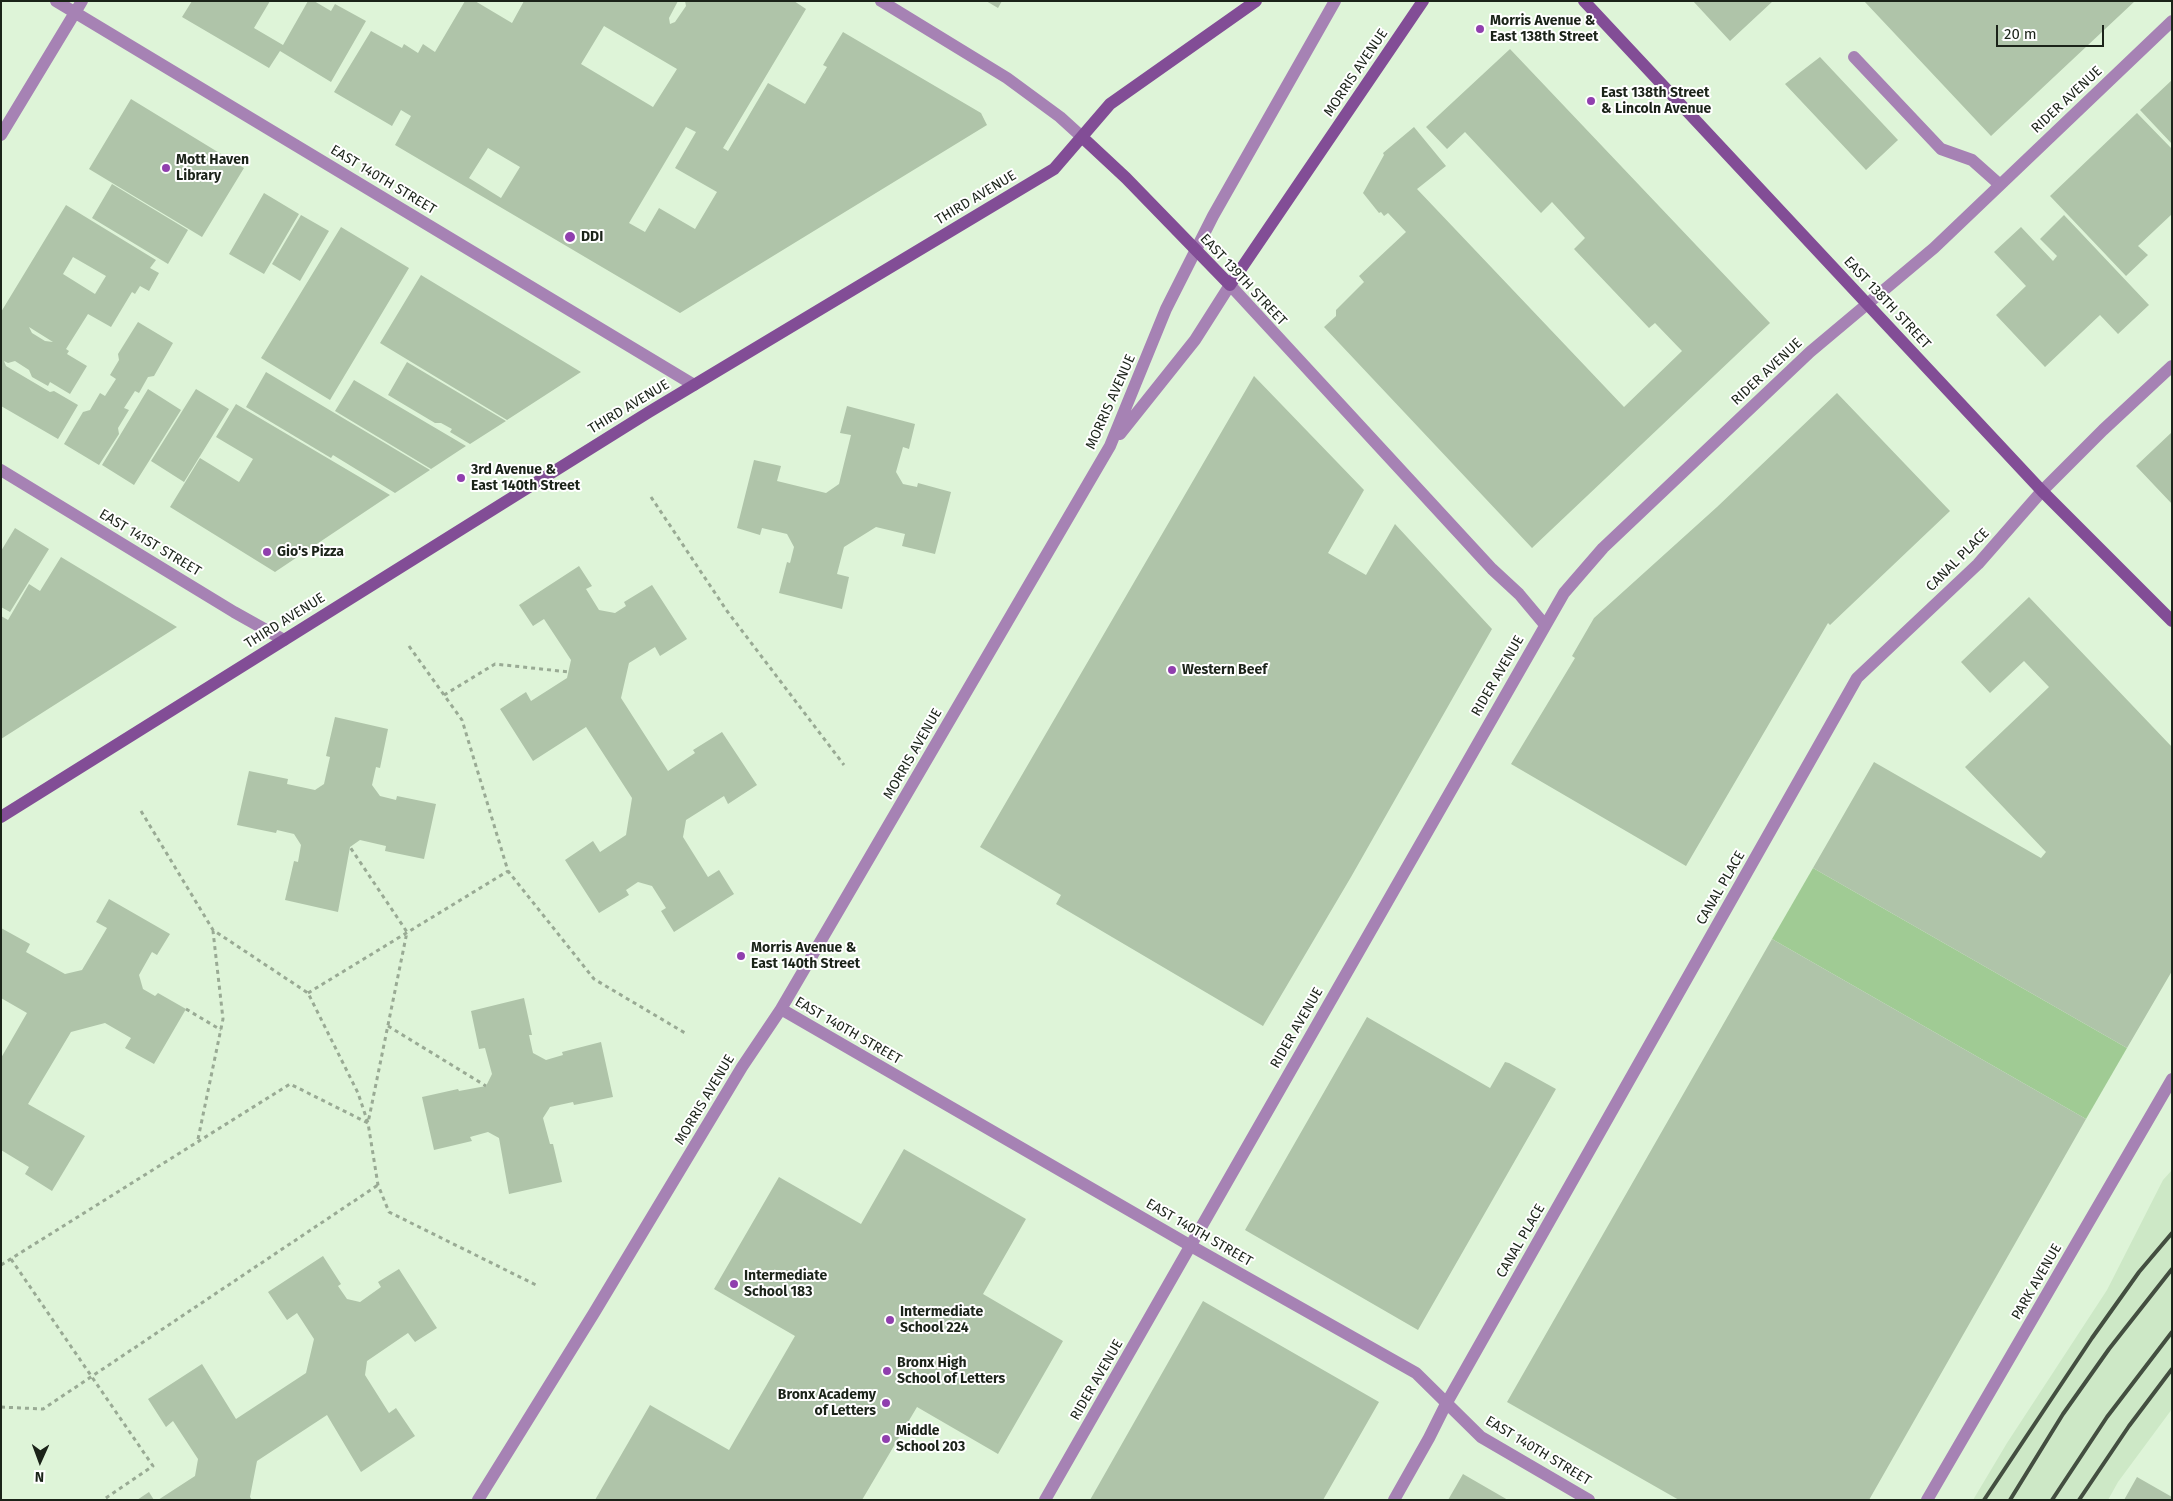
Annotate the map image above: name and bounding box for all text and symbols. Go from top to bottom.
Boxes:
place label: Morris Avenue & East 138th Street [1490,13,1598,46]
scale bar [1998,15,2106,47]
marker: Morris Avenue & East 138th Street [1474,23,1486,35]
text: 20 m [2004,25,2037,43]
street label: MORRIS AVENUE [1320,26,1392,120]
street label: RIDER AVENUE [2028,63,2106,137]
place label: East 138th Street & Lincoln Avenue [1601,85,1711,118]
marker: East 138th Street & Lincoln Avenue [1585,95,1597,107]
street label: EAST 140TH STREET [327,142,439,218]
place label: Mott Haven Library [176,152,249,184]
marker: Mott Haven Library [160,162,172,174]
street label: THIRD AVENUE [932,167,1020,229]
place label: DDI [581,229,603,245]
marker: DDI [563,230,577,244]
street label: EAST 139TH STREET [1196,231,1290,329]
street label: EAST 138TH STREET [1840,253,1934,353]
street label: RIDER AVENUE [1728,335,1806,409]
street label: MORRIS AVENUE [1083,352,1139,452]
street label: THIRD AVENUE [585,376,673,438]
place label: 3rd Avenue & East 140th Street [471,462,580,494]
marker: 3rd Avenue & East 140th Street [455,472,467,484]
street label: EAST 141ST STREET [96,506,204,580]
street label: CANAL PLACE [1923,525,1993,595]
place label: Gio's Pizza [277,544,344,560]
marker: Gio's Pizza [261,546,273,558]
street label: THIRD AVENUE [242,590,328,652]
street label: RIDER AVENUE [1468,633,1528,719]
place label: Western Beef [1182,662,1267,678]
marker: Western Beef [1166,664,1178,676]
street label: MORRIS AVENUE [880,706,946,802]
street label: CANAL PLACE [1693,848,1749,928]
place label: Morris Avenue & East 140th Street [751,940,860,972]
marker: Morris Avenue & East 140th Street [735,950,747,962]
street label: RIDER AVENUE [1267,985,1327,1071]
street label: EAST 140TH STREET [792,994,904,1068]
street label: MORRIS AVENUE [671,1052,739,1148]
street label: EAST 140TH STREET [1143,1196,1255,1270]
street label: CANAL PLACE [1493,1201,1549,1281]
street label: PARK AVENUE [2008,1241,2066,1323]
place label: Intermediate School 183 [744,1268,827,1300]
marker: Intermediate School 183 [728,1278,740,1290]
place label: Intermediate School 224 [900,1304,983,1336]
marker: Intermediate School 224 [884,1314,896,1326]
street label: RIDER AVENUE [1067,1337,1127,1423]
place label: Bronx High School of Letters [897,1355,1005,1388]
marker: Bronx High School of Letters [881,1365,893,1377]
place label: Bronx Academy of Letters [778,1387,876,1420]
marker: Bronx Academy of Letters [880,1397,892,1409]
street label: EAST 140TH STREET [1482,1413,1594,1489]
place label: Middle School 203 [896,1423,965,1455]
marker: Middle School 203 [880,1433,892,1445]
north arrow [15,1436,65,1486]
text: N [35,1468,44,1485]

